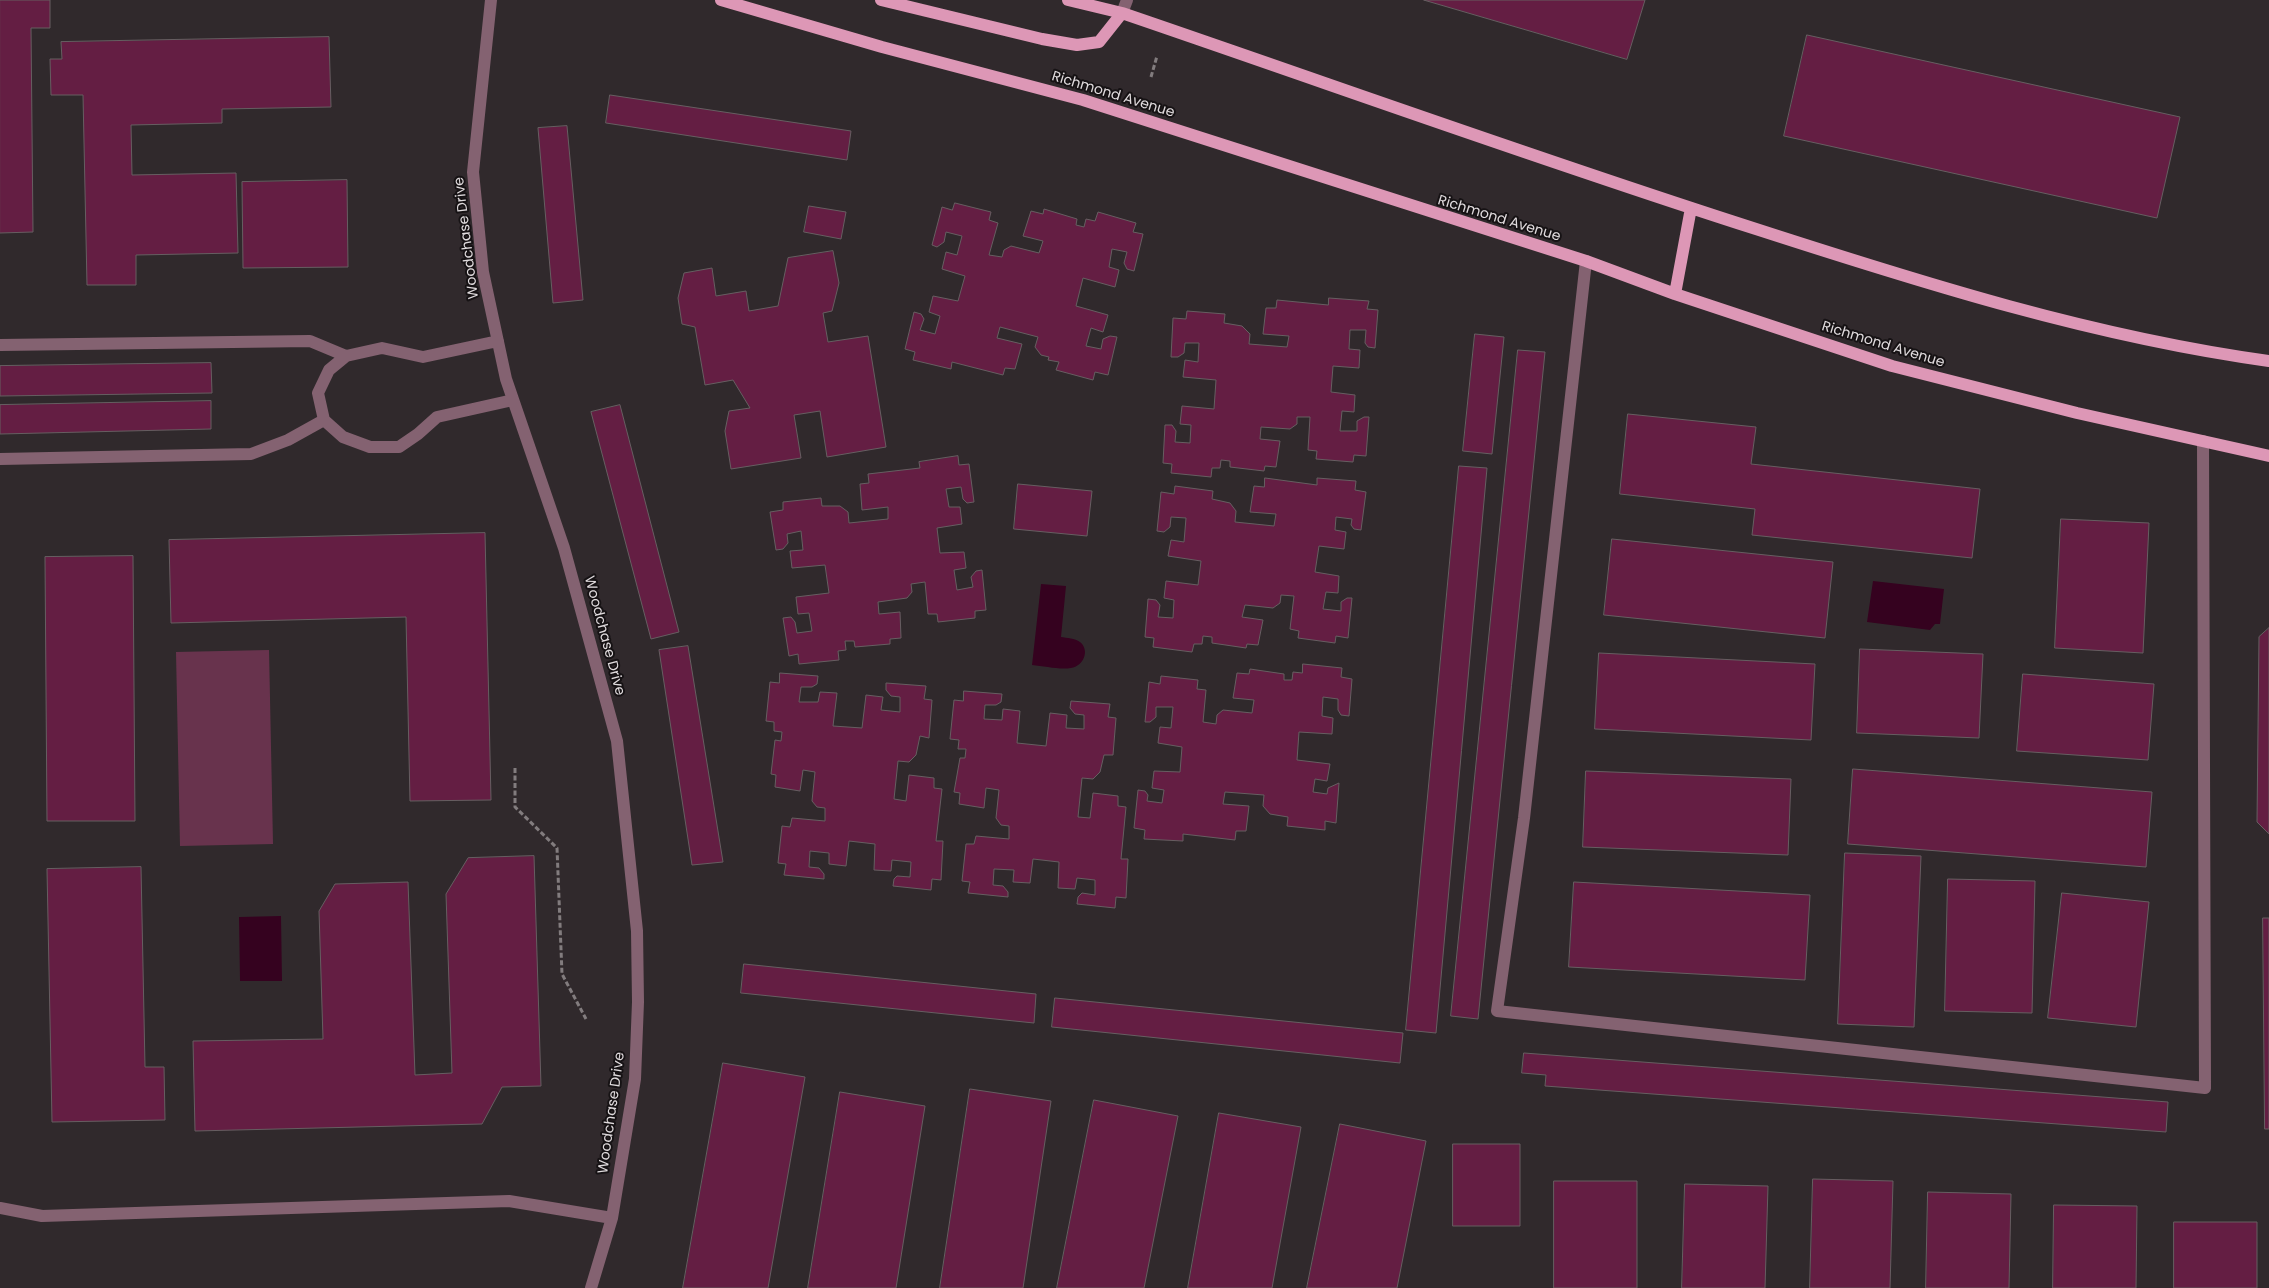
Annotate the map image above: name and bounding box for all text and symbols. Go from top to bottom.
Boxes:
street label: Richmond Avenue [1050,68,1176,122]
street label: Woodchase Drive [451,176,483,300]
street label: Richmond Avenue [1436,192,1562,246]
street label: Richmond Avenue [1820,318,1946,372]
street label: Woodchase Drive [580,575,628,697]
street label: Woodchase Drive [595,1051,629,1175]

